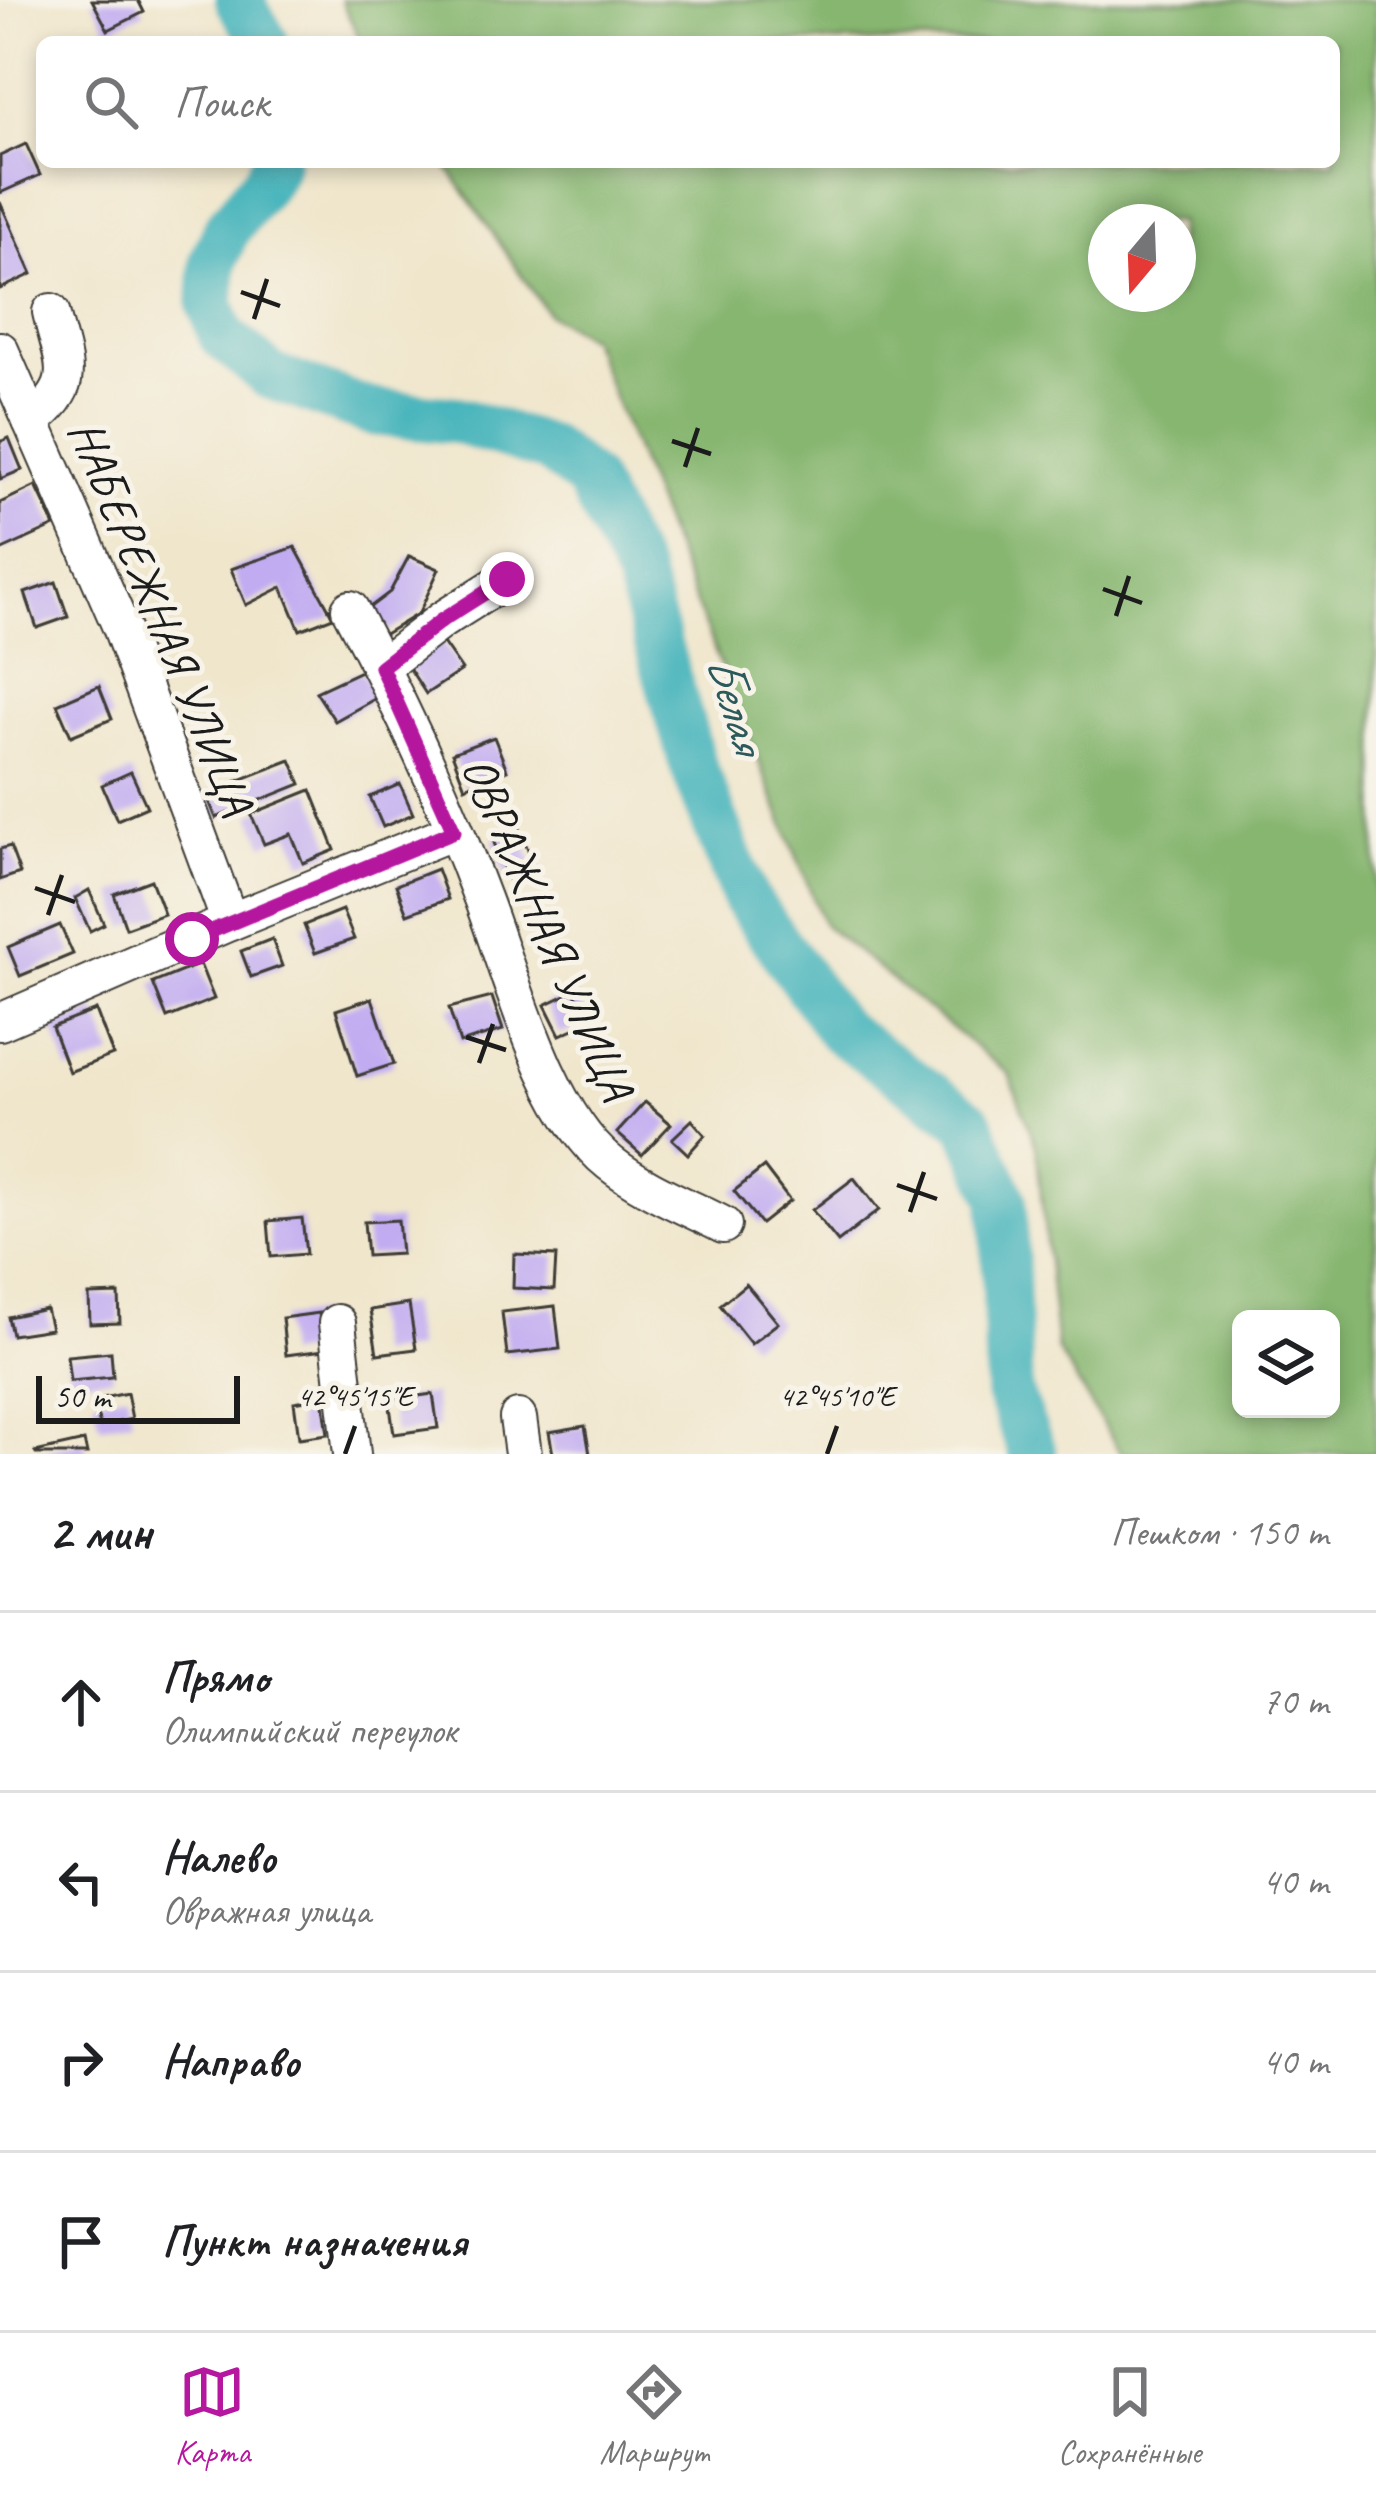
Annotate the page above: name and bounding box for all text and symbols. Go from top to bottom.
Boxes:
search box [36,36,1340,168]
icon: search [78,69,144,135]
text: Поиск [174,74,269,131]
north arrow [1088,204,1196,312]
street label: НАБЕРЕЖНАЯ УЛИЦА [56,411,269,824]
route end [480,552,534,606]
water label: Белая [691,647,783,766]
street label: ОВРАЖНАЯ УЛИЦА [449,747,648,1111]
route start [165,912,219,966]
map controls [1232,1310,1340,1418]
button: layers [1232,1310,1340,1418]
scale bar [36,1370,240,1423]
text: 50 m [54,1376,110,1418]
text: 42°45'15"E [297,1377,417,1415]
text: 42°45'10"E [779,1377,899,1415]
text: 2 мин [48,1500,152,1564]
text: Пешком · 150 m [1110,1508,1328,1557]
text: Прямо [162,1649,269,1706]
icon: ahead [48,1669,114,1735]
text: 70 m [1262,1677,1328,1726]
text: Олимпийский переулок [162,1706,457,1755]
text: Налево [162,1829,276,1886]
icon: left [48,1849,114,1915]
text: 40 m [1262,1857,1328,1906]
text: Овражная улица [162,1886,370,1935]
icon: right [48,2029,114,2095]
text: Направо [162,2033,300,2090]
text: 40 m [1262,2037,1328,2086]
icon: arrive [48,2209,114,2275]
text: Пункт назначения [162,2213,467,2270]
tab: Карта [175,2359,250,2473]
tab: Маршрут [600,2359,709,2473]
tab: Сохранённые [1058,2359,1201,2473]

